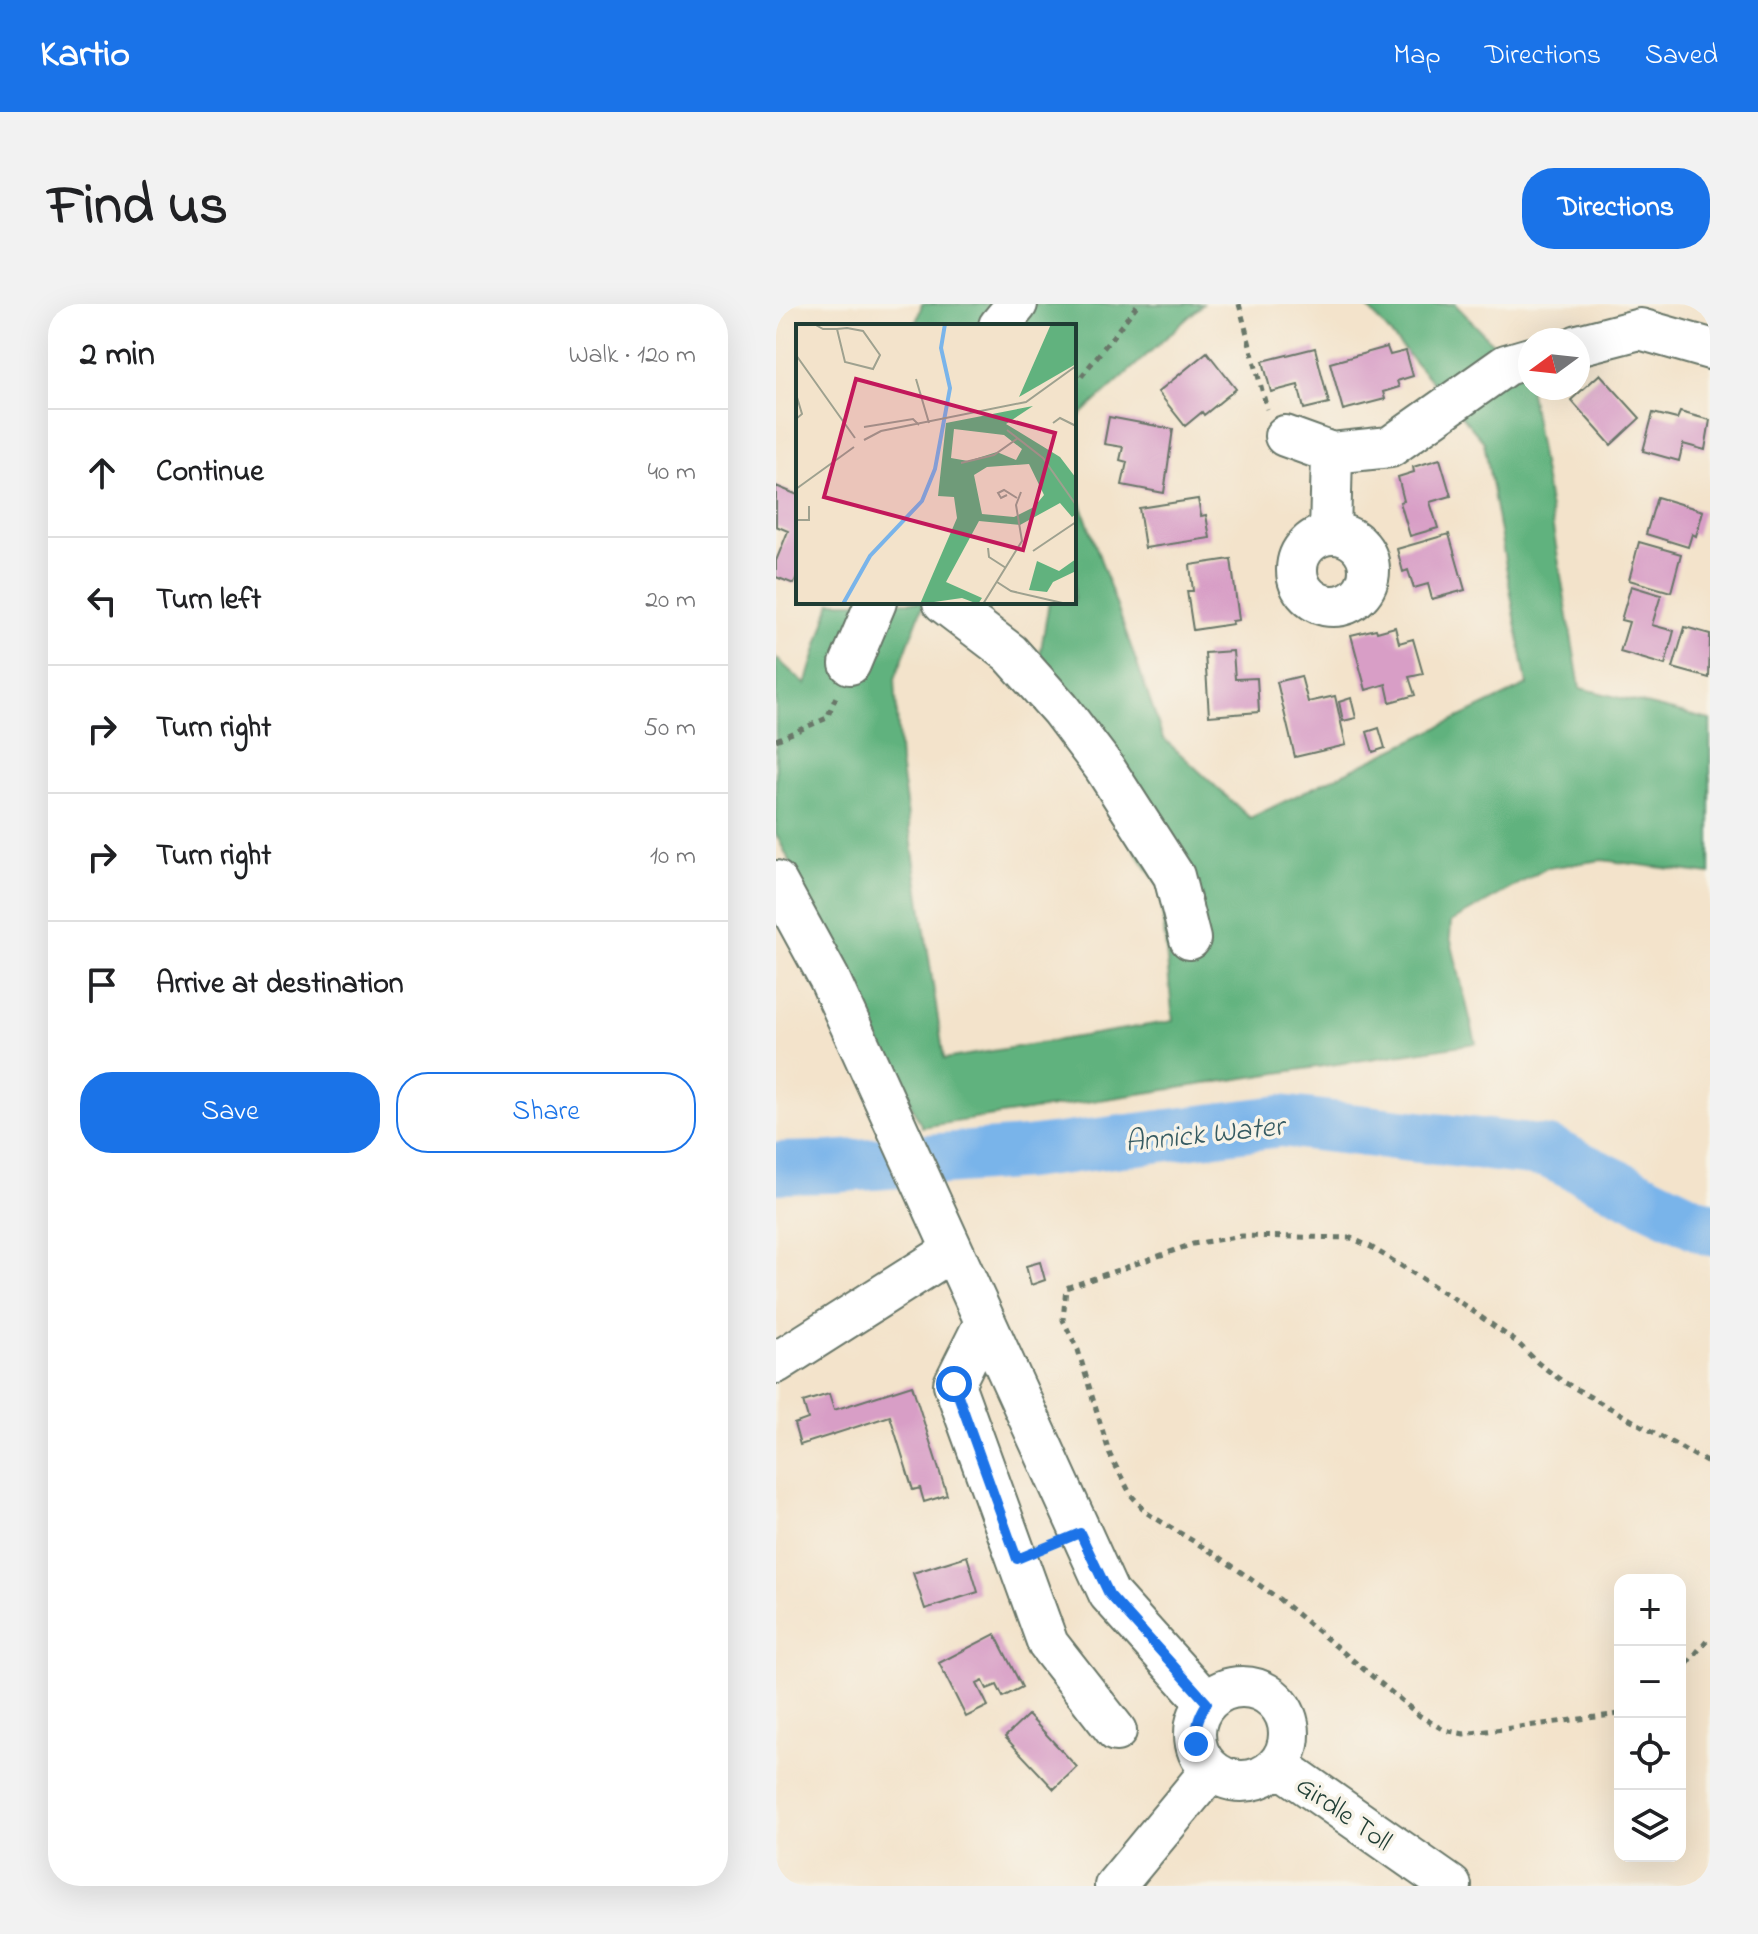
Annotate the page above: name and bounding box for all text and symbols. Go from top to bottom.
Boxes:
text: Kartio [40,28,130,84]
text: Map [1393,36,1441,77]
text: Directions [1485,36,1601,77]
text: Saved [1645,36,1718,77]
text: Find us [48,168,228,249]
button: Directions [1522,168,1710,249]
inset map [796,324,1076,604]
north arrow [1518,328,1590,400]
text: 2 min [80,331,155,381]
text: Walk · 120 m [568,337,696,375]
icon: ahead [80,451,124,495]
text: Continue [156,451,264,495]
text: 40 m [647,454,696,492]
icon: left [80,579,124,623]
text: Turn left [156,579,261,623]
text: 20 m [645,582,696,620]
icon: right [80,707,124,751]
text: Turn right [156,707,271,751]
text: 50 m [643,710,696,748]
icon: right [80,835,124,879]
text: Turn right [156,835,271,879]
text: 10 m [650,838,696,876]
icon: arrive [80,963,124,1007]
text: Arrive at destination [156,963,404,1007]
button: Save [80,1072,380,1153]
button: Share [396,1072,696,1153]
water label: Annick Water [1123,1105,1290,1166]
route start [936,1366,972,1402]
map controls [1614,1574,1686,1862]
button: + [1614,1574,1686,1646]
button: − [1614,1646,1686,1718]
button: locate [1614,1718,1686,1790]
route end [1178,1726,1214,1762]
street label: Girdle Toll [1286,1767,1400,1863]
button: layers [1614,1790,1686,1862]

